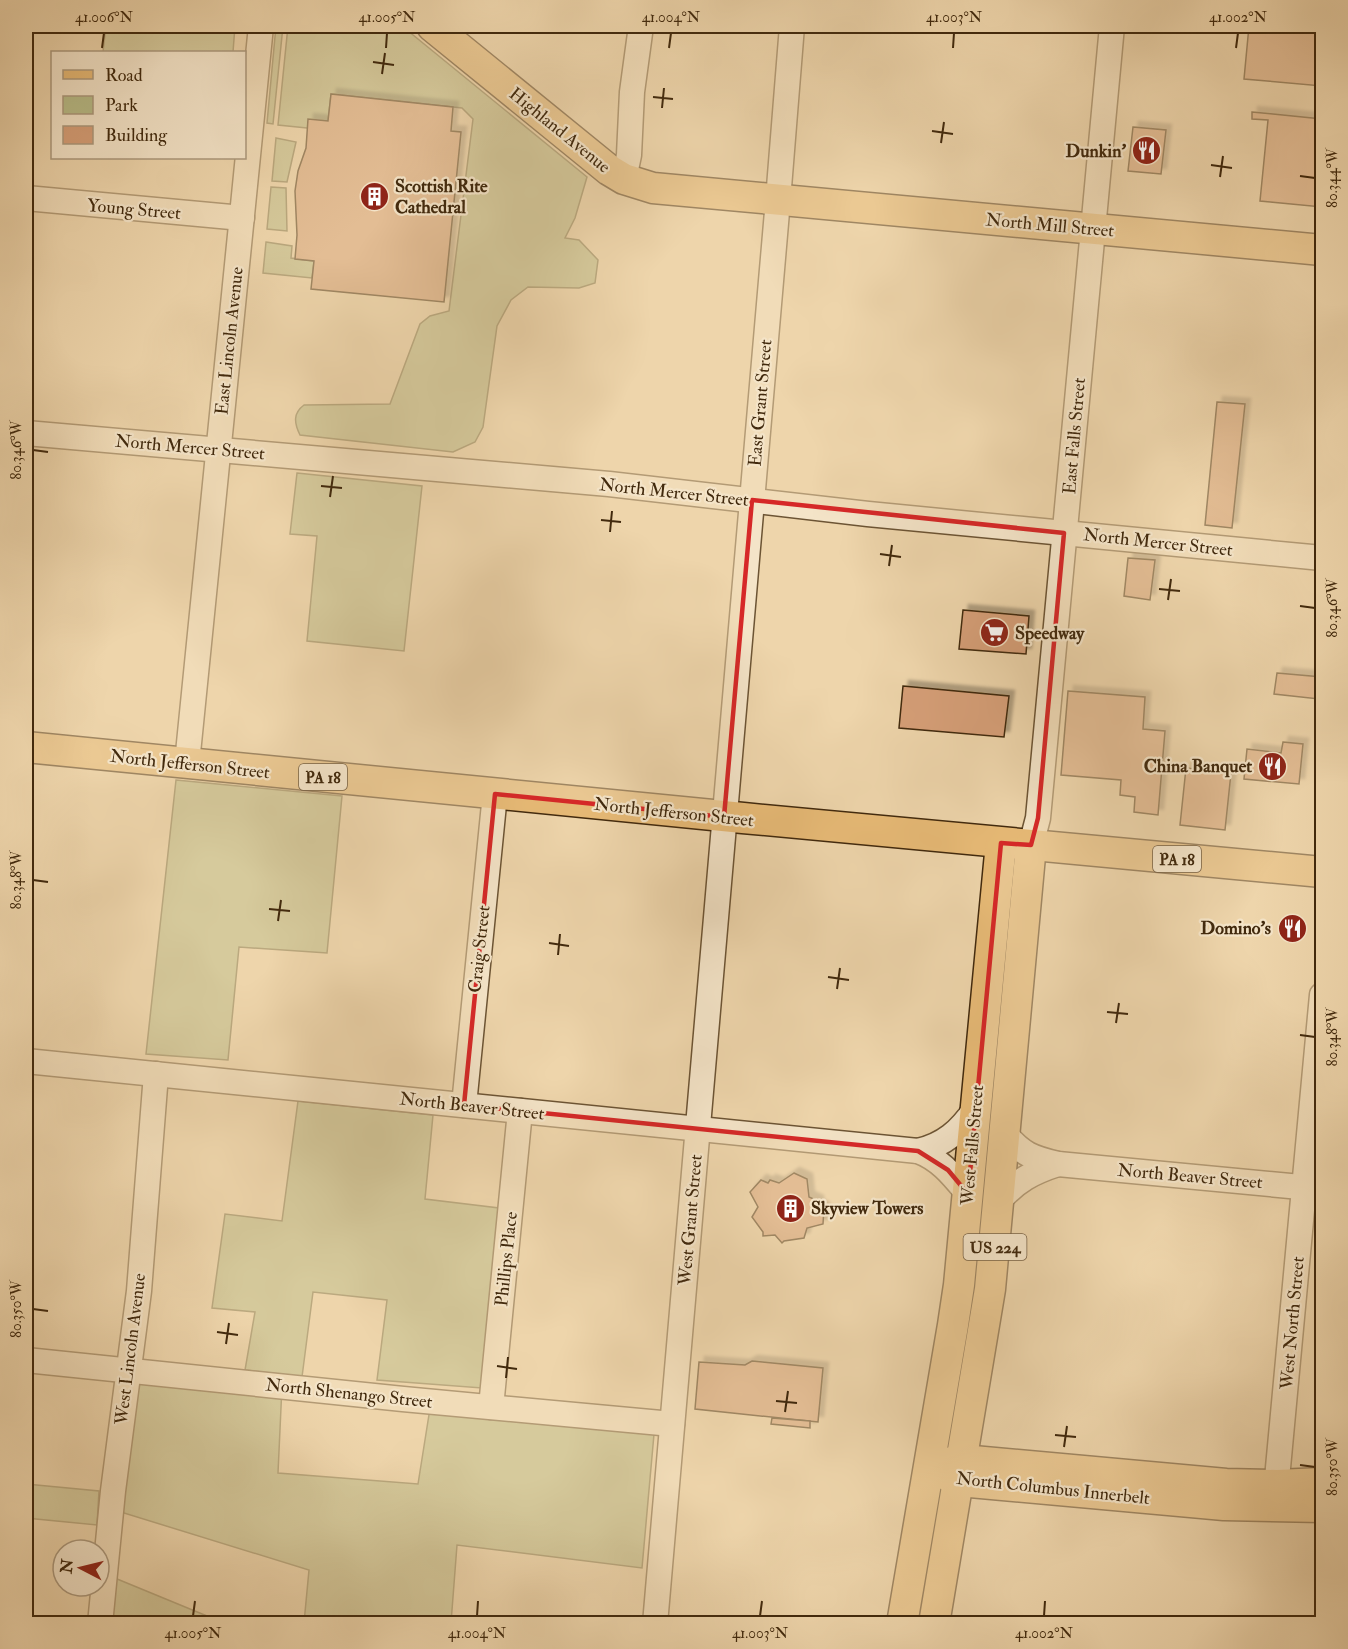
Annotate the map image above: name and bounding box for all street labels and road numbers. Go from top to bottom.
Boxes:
street label: Highland Avenue [504,82,615,179]
street label: Young Street [86,194,182,225]
street label: North Mill Street [985,208,1115,243]
street label: East Lincoln Avenue [210,265,249,416]
street label: East Grant Street [743,338,778,468]
street label: East Falls Street [1058,377,1091,495]
street label: North Mercer Street [114,430,266,466]
street label: North Mercer Street [598,473,750,512]
street label: North Mercer Street [1082,523,1234,562]
street label: North Jefferson Street [109,745,271,784]
road number: PA 18 [299,764,347,790]
street label: North Jefferson Street [593,793,755,832]
road number: PA 18 [1153,846,1201,872]
street label: Craig Street [463,904,496,994]
street label: West Falls Street [956,1084,989,1207]
street label: North Beaver Street [398,1087,546,1126]
street label: West Grant Street [673,1153,708,1288]
street label: North Beaver Street [1116,1159,1264,1194]
street label: Phillips Place [490,1210,523,1308]
road number: US 224 [964,1234,1026,1260]
street label: West North Street [1275,1255,1310,1392]
street label: West Lincoln Avenue [110,1271,151,1427]
street label: North Shenango Street [264,1373,434,1414]
street label: North Columbus Innerbelt [955,1467,1151,1510]

